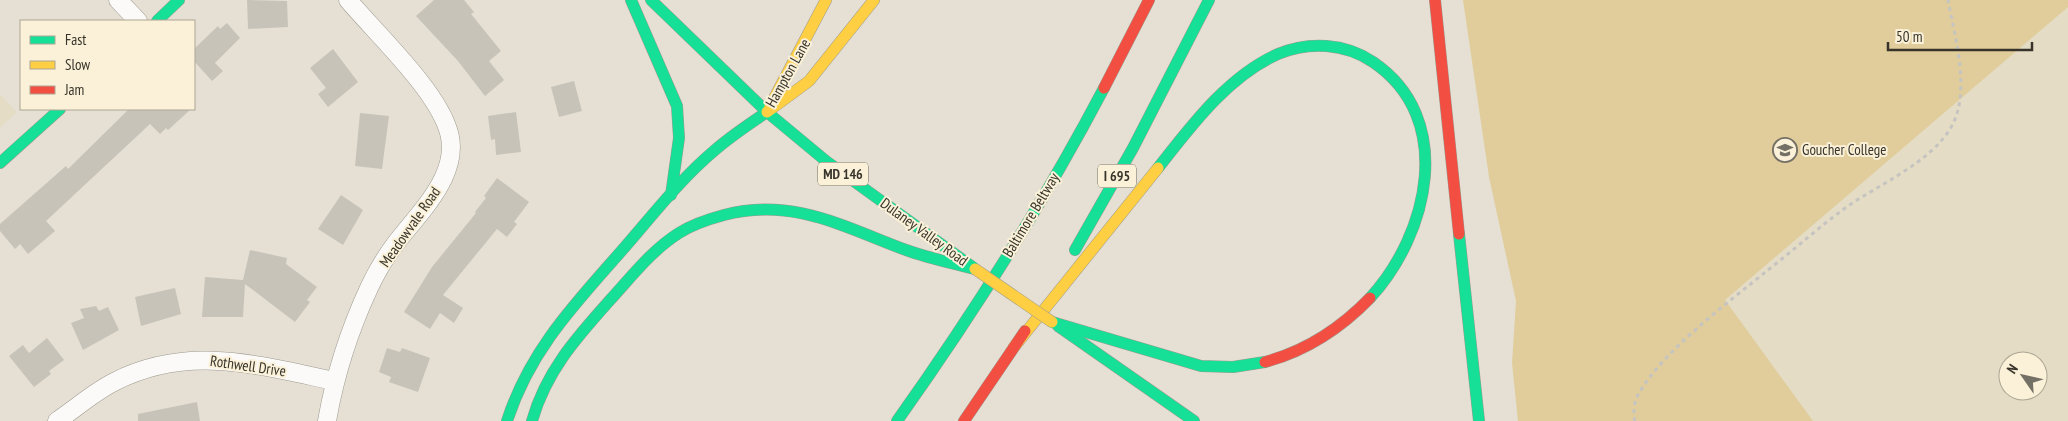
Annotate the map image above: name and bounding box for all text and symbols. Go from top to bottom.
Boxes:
legend [20,20,195,110]
scale bar [1888,20,2032,52]
text: 50 m [1896,27,1922,46]
text: Fast [65,30,86,49]
street label: Hampton Lane [761,35,814,110]
text: Slow [65,55,90,74]
text: Jam [64,80,84,99]
school or university icon: Goucher College [1772,137,1798,163]
place label: Goucher College [1802,140,1886,159]
road number: MD 146 [818,162,868,185]
road number: I 695 [1098,165,1136,188]
street label: Baltimore Beltway [998,169,1063,260]
street label: Meadowvale Road [375,183,444,271]
street label: Dulaney Valley Road [877,193,972,270]
street label: Rothwell Drive [209,351,287,380]
north arrow [1998,351,2048,401]
text: N [2003,361,2022,377]

